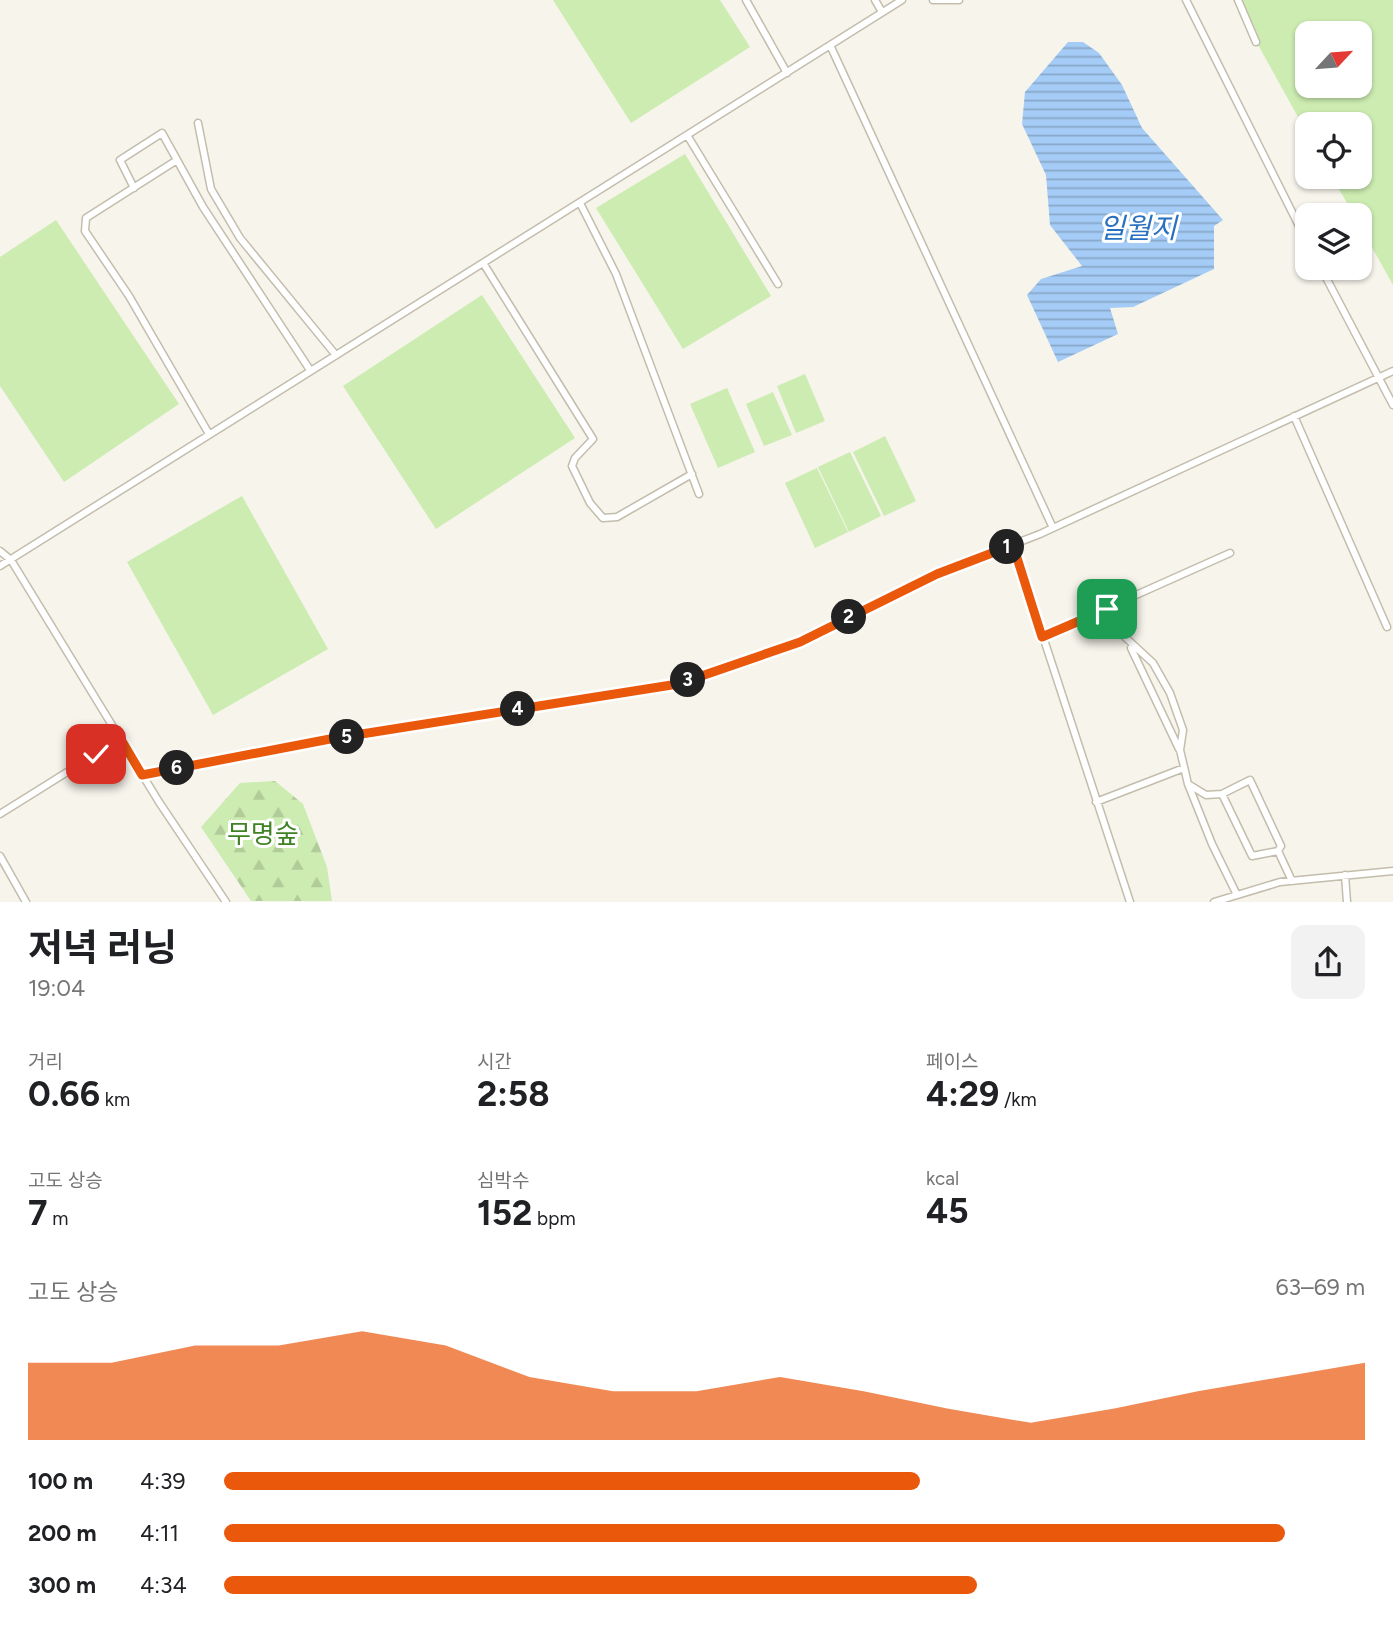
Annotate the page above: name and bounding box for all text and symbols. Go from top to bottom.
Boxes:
north arrow [1295,21,1372,98]
map controls [1295,21,1372,280]
button: locate [1295,112,1372,189]
button: layers [1295,203,1372,280]
water label: 일월지 [1099,211,1179,245]
pin: 1 [990,530,1024,564]
text: 1 [1002,535,1011,558]
pin [1077,579,1137,639]
icon: arrive [1088,590,1126,628]
pin: 2 [832,600,866,634]
text: 2 [843,605,854,628]
pin: 3 [670,662,706,698]
text: 3 [682,668,693,691]
pin: 4 [500,692,536,726]
text: 4 [511,697,524,720]
pin: 5 [330,720,364,754]
pin [66,724,126,784]
text: 5 [341,725,352,748]
icon: check [77,735,115,773]
pin: 6 [160,750,194,786]
text: 6 [171,756,182,779]
park label: 무명숲 [227,818,299,850]
text: 저녁 러닝 [28,925,177,971]
button: share [1291,925,1365,999]
text: 19:04 [28,974,85,1002]
text: 거리 [28,1050,63,1073]
text: 시간 [477,1050,512,1073]
text: 페이스 [926,1050,978,1073]
text: 0.66 [28,1073,100,1115]
text: 2:58 [477,1073,550,1115]
text: 4:29 [926,1073,999,1115]
text: km [100,1088,130,1111]
text: /km [999,1088,1037,1111]
text: kcal [926,1167,959,1190]
text: 고도 상승 [28,1169,103,1192]
text: 심박수 [477,1169,529,1192]
text: 45 [926,1190,969,1232]
text: 7 [28,1192,47,1234]
text: 152 [477,1192,532,1234]
text: m [47,1207,68,1230]
text: bpm [532,1207,576,1230]
text: 63–69 m [1276,1273,1365,1301]
text: 고도 상승 [28,1278,118,1306]
text: 100 m [28,1467,93,1495]
text: 4:39 [140,1467,186,1495]
text: 200 m [28,1519,97,1547]
text: 4:11 [140,1519,179,1547]
text: 300 m [28,1571,96,1599]
text: 4:34 [140,1571,187,1599]

